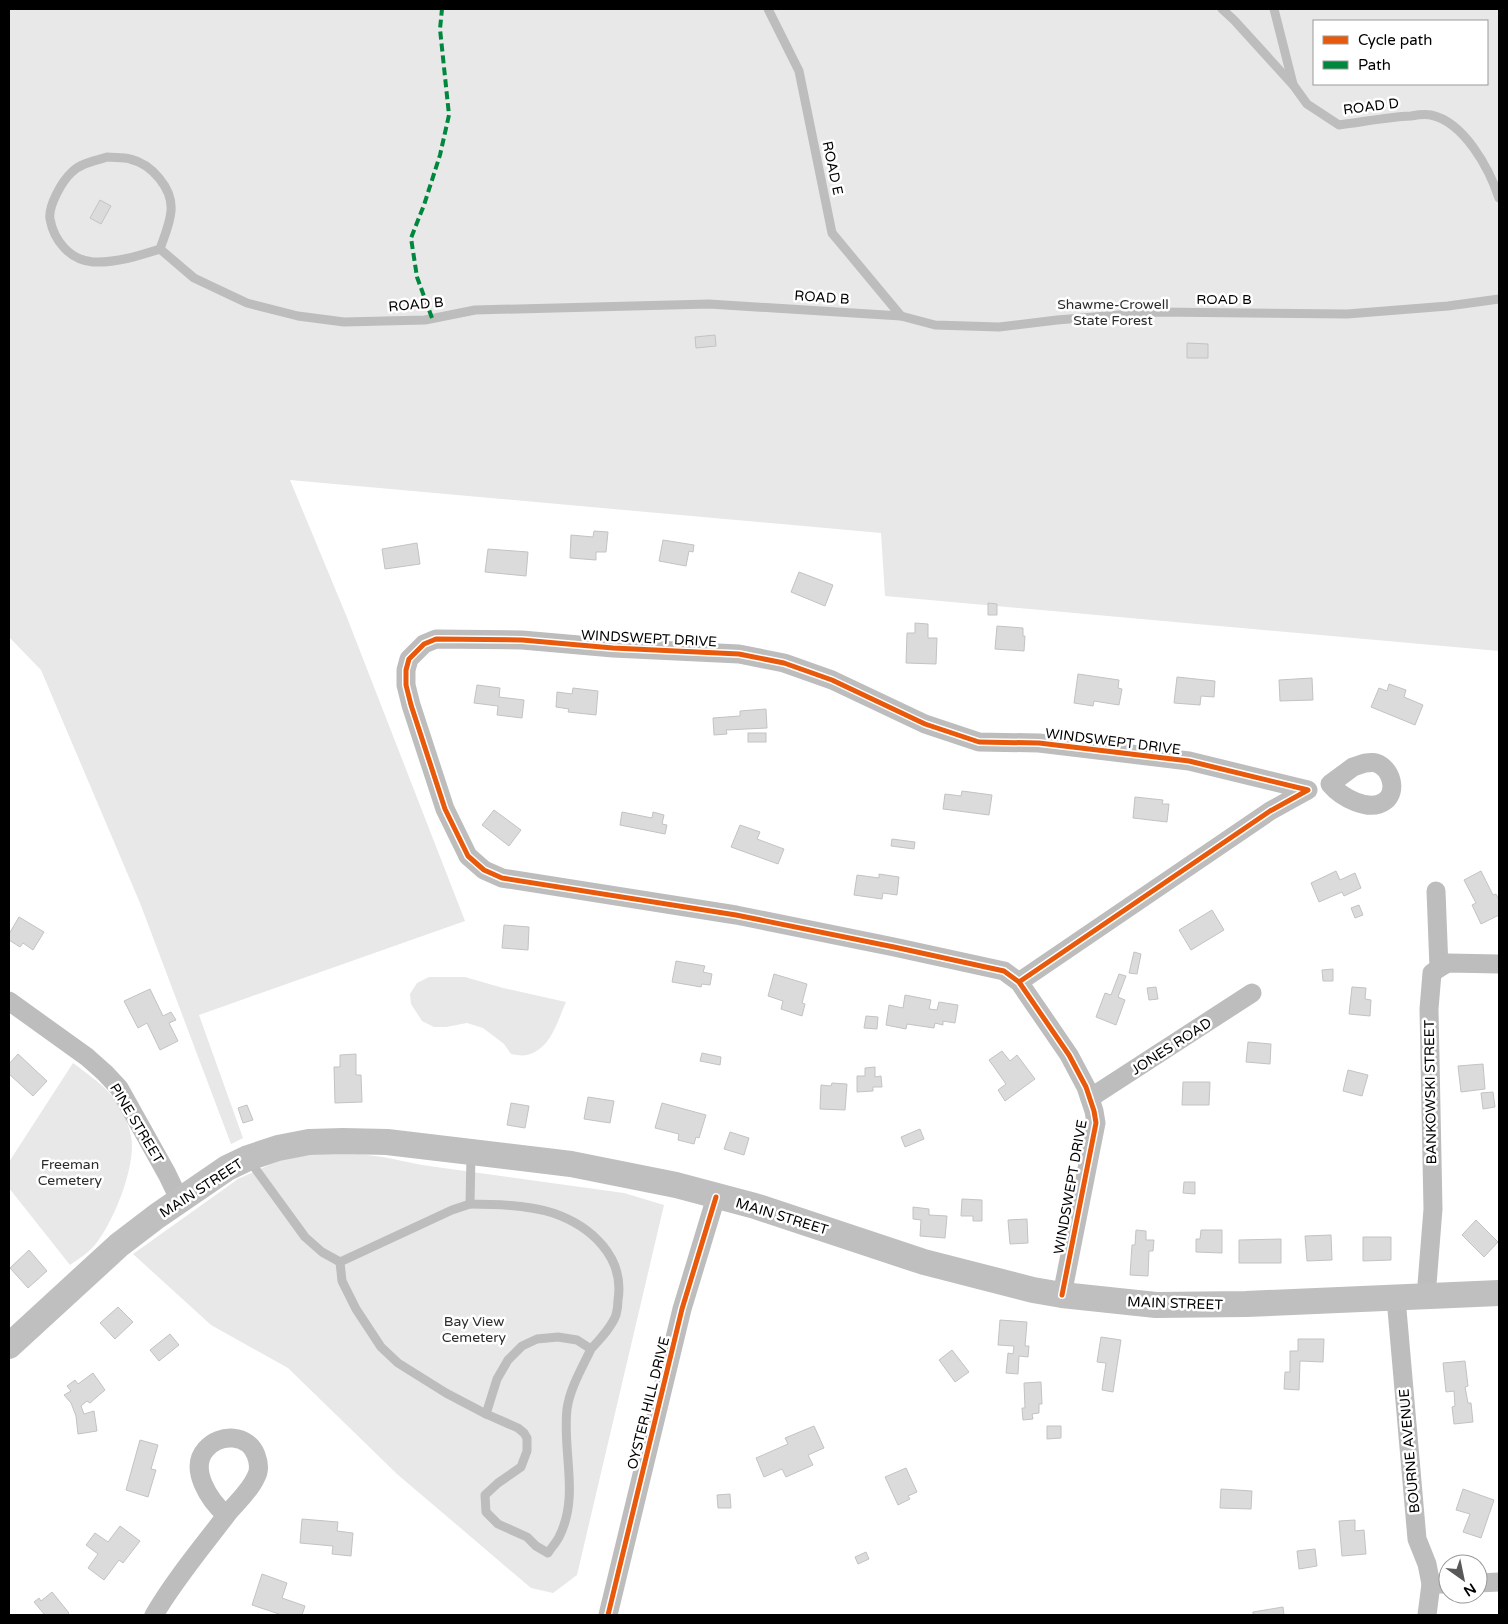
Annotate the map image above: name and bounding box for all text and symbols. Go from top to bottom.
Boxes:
legend [1313,20,1488,85]
text: Cycle path [1358,31,1432,49]
text: Path [1358,56,1391,74]
street label: ROAD D [1342,95,1400,118]
street label: ROAD E [819,140,847,197]
street label: ROAD B [794,287,850,308]
street label: ROAD B [1196,291,1252,308]
street label: ROAD B [388,294,444,315]
park label: Shawme-Crowell State Forest [1057,296,1169,329]
street label: WINDSWEPT DRIVE [580,626,718,651]
street label: WINDSWEPT DRIVE [1044,725,1182,758]
street label: JONES ROAD [1128,1014,1215,1079]
street label: BANKOWSKI STREET [1421,1019,1440,1164]
street label: PINE STREET [106,1080,167,1167]
street label: WINDSWEPT DRIVE [1050,1118,1091,1256]
street label: MAIN STREET [156,1155,246,1222]
park label: Freeman Cemetery [38,1156,103,1189]
street label: MAIN STREET [734,1194,831,1239]
street label: MAIN STREET [1127,1293,1224,1314]
park label: Bay View Cemetery [442,1313,507,1346]
street label: OYSTER HILL DRIVE [624,1335,673,1471]
street label: BOURNE AVENUE [1396,1388,1423,1514]
north arrow [1438,1554,1488,1604]
text: N [1460,1579,1479,1600]

